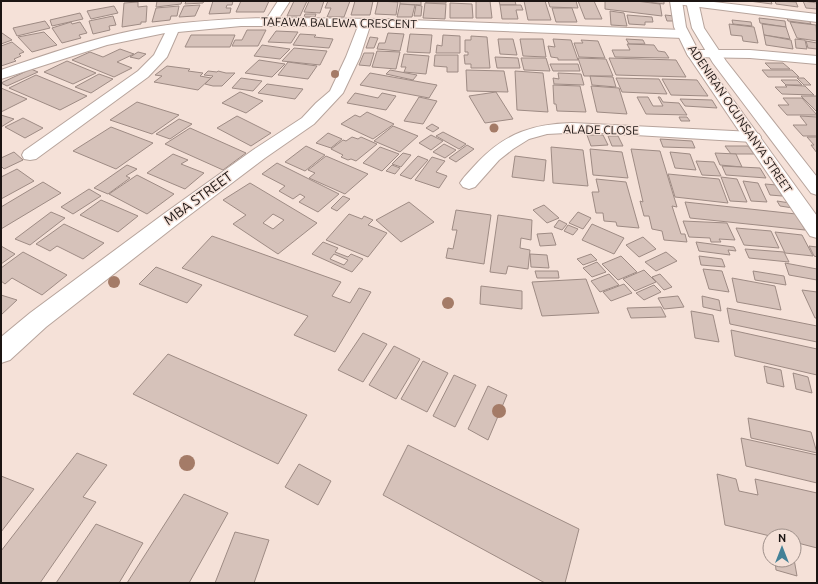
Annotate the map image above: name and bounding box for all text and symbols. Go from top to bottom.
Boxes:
street label: TAFAWA BALEWA CRESCENT [261,15,417,30]
street label: ADENIRAN OGUNSANYA STREET [686,42,795,195]
street label: ALADE CLOSE [563,122,639,137]
street label: MBA STREET [161,168,236,228]
north arrow [762,528,802,568]
text: N [778,532,786,544]

